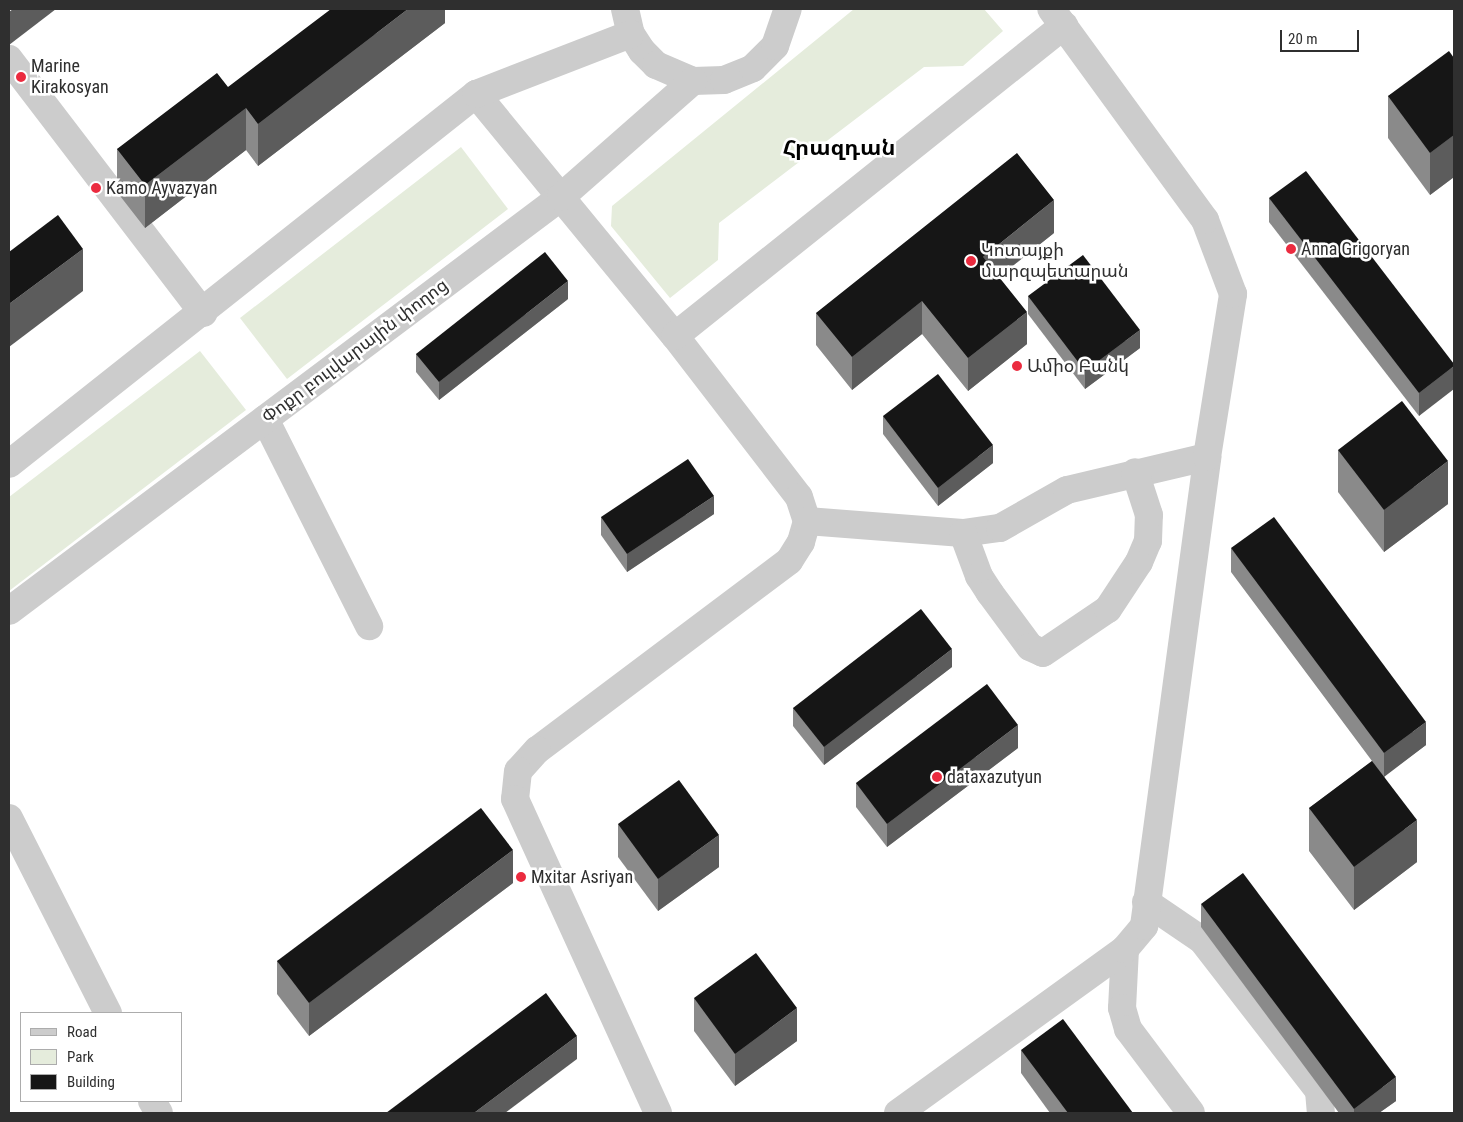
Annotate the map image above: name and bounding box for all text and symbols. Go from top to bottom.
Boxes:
scale bar [1283,20,1362,52]
text: 20 m [1288,30,1318,48]
place label: Marine Kirakosyan [31,56,109,98]
marker: Marine Kirakosyan [15,71,27,83]
district label: Հրազդան [782,135,896,161]
place label: Kamo Ayvazyan [106,177,217,199]
marker: Kamo Ayvazyan [90,182,102,194]
place label: Anna Grigoryan [1301,238,1410,260]
place label: Կոտայքի մարզպետարան [981,240,1129,282]
marker: Anna Grigoryan [1285,243,1297,255]
marker: Կոտայքի մարզպետարան [965,255,977,267]
street label: Փոքր բուլվարային փողոց [258,274,452,428]
place label: Ամիօ Բանկ [1027,355,1129,377]
marker: Ամիօ Բանկ [1011,360,1023,372]
place label: dataxazutyun [947,766,1042,788]
marker: dataxazutyun [931,771,943,783]
place label: Mxitar Asriyan [531,866,633,888]
marker: Mxitar Asriyan [515,871,527,883]
legend [20,1012,182,1102]
text: Road [67,1023,97,1041]
text: Park [67,1048,94,1066]
text: Building [67,1073,115,1091]

